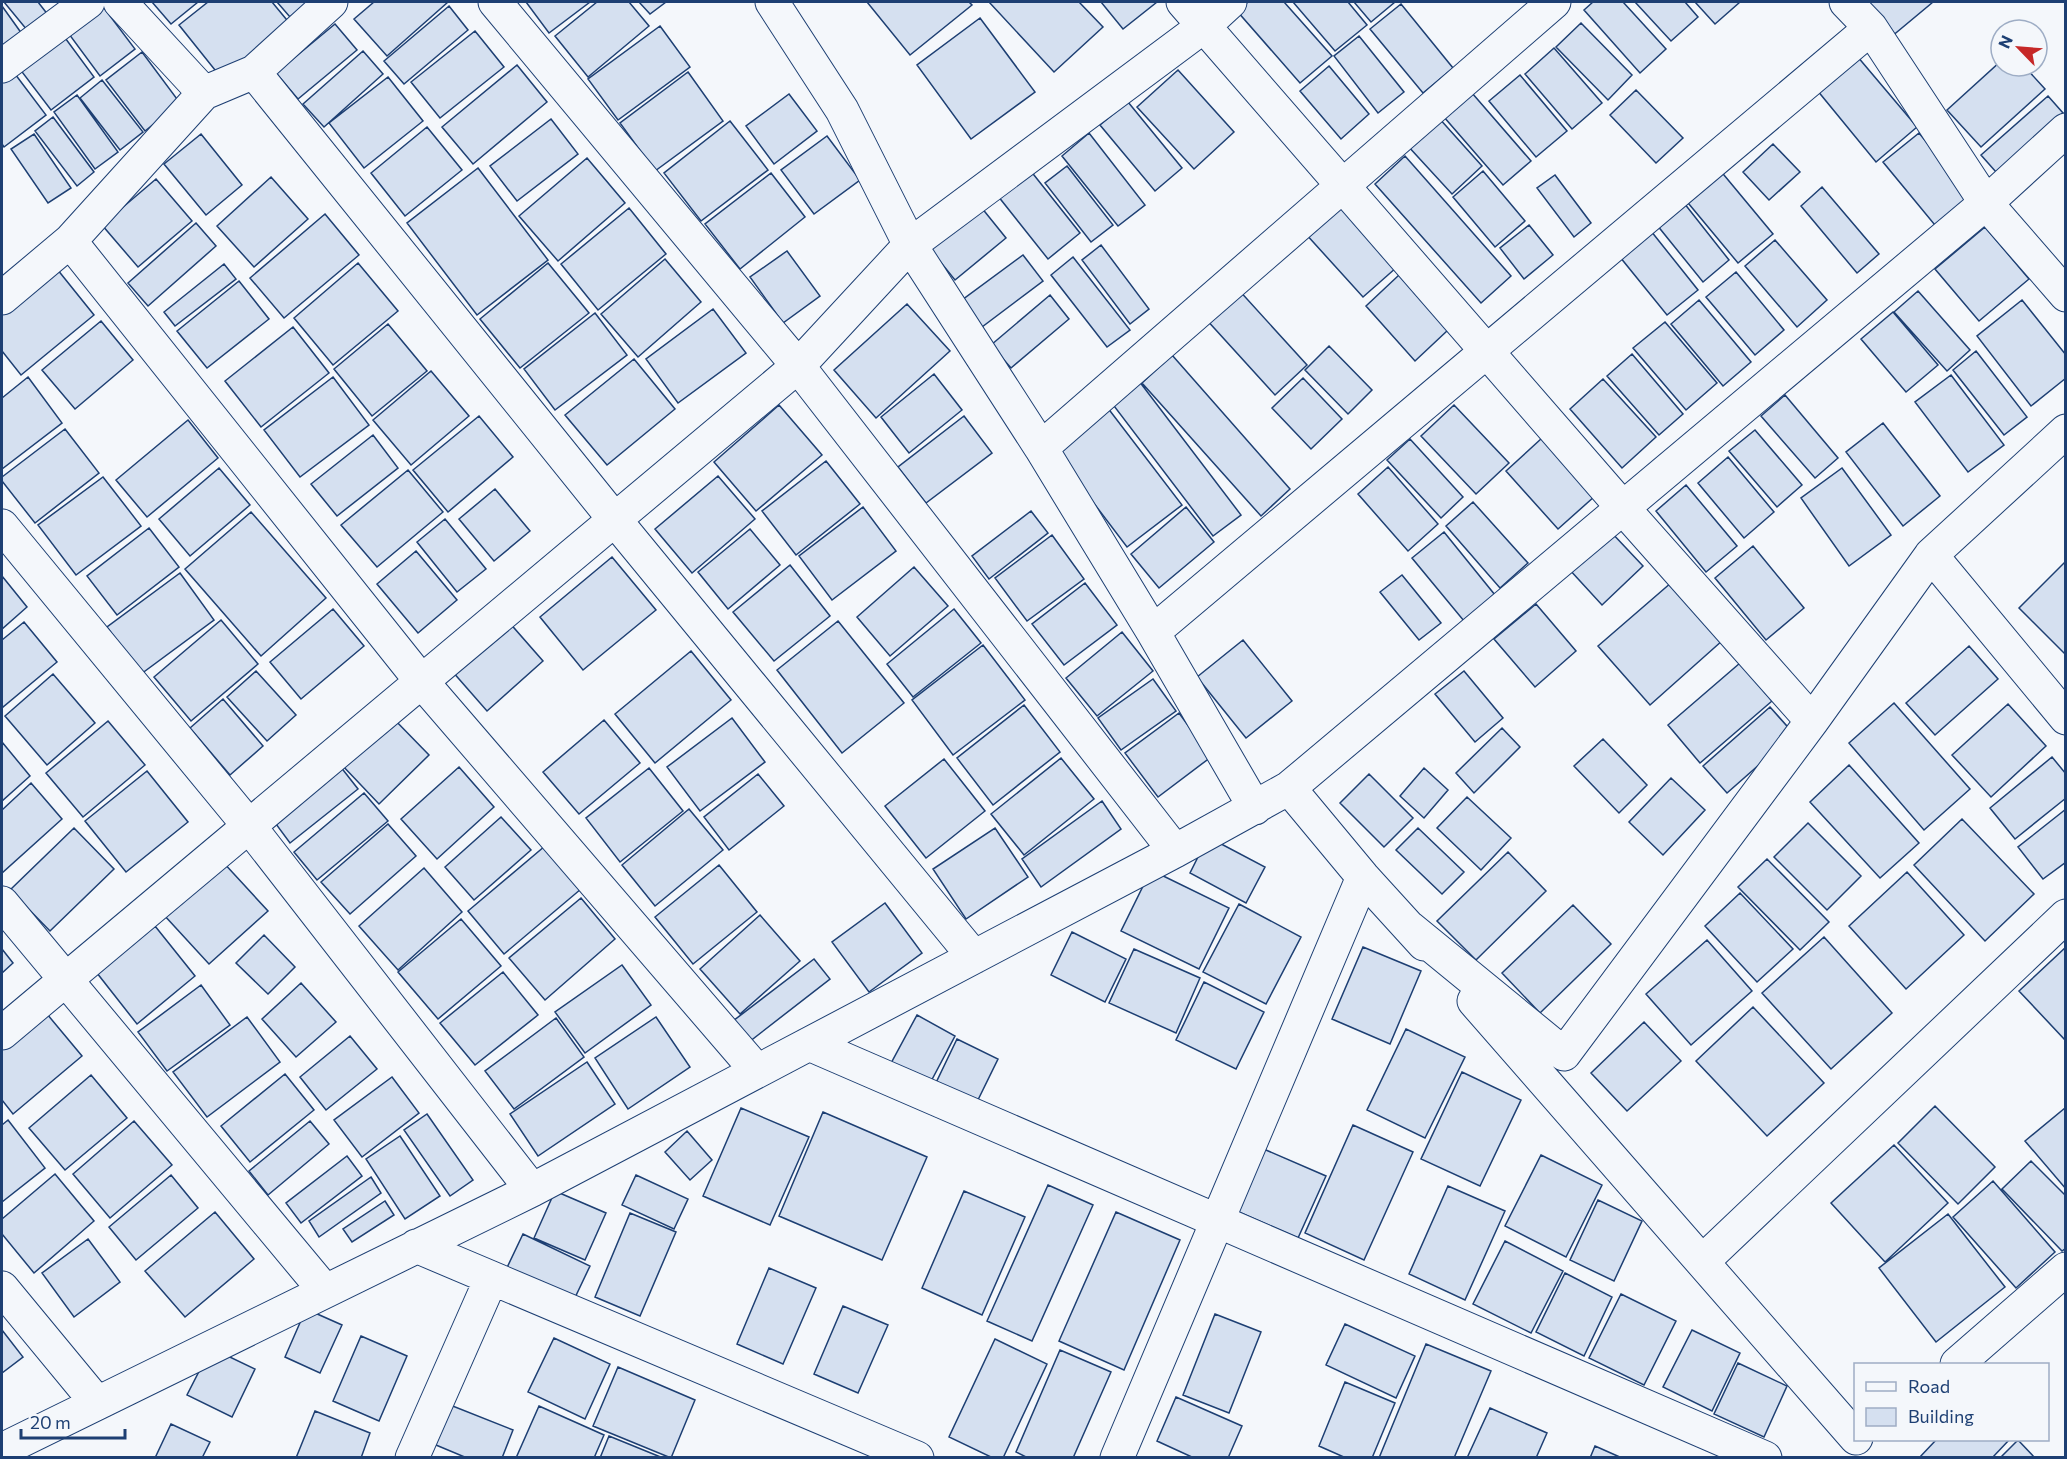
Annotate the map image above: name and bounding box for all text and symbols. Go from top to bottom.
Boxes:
north arrow [1989,18,2049,78]
text: N [1994,32,2016,51]
legend [1854,1363,2049,1441]
text: Road [1908,1375,1950,1397]
scale bar [21,1402,124,1440]
text: Building [1908,1405,1974,1427]
text: 20 m [30,1411,71,1433]

